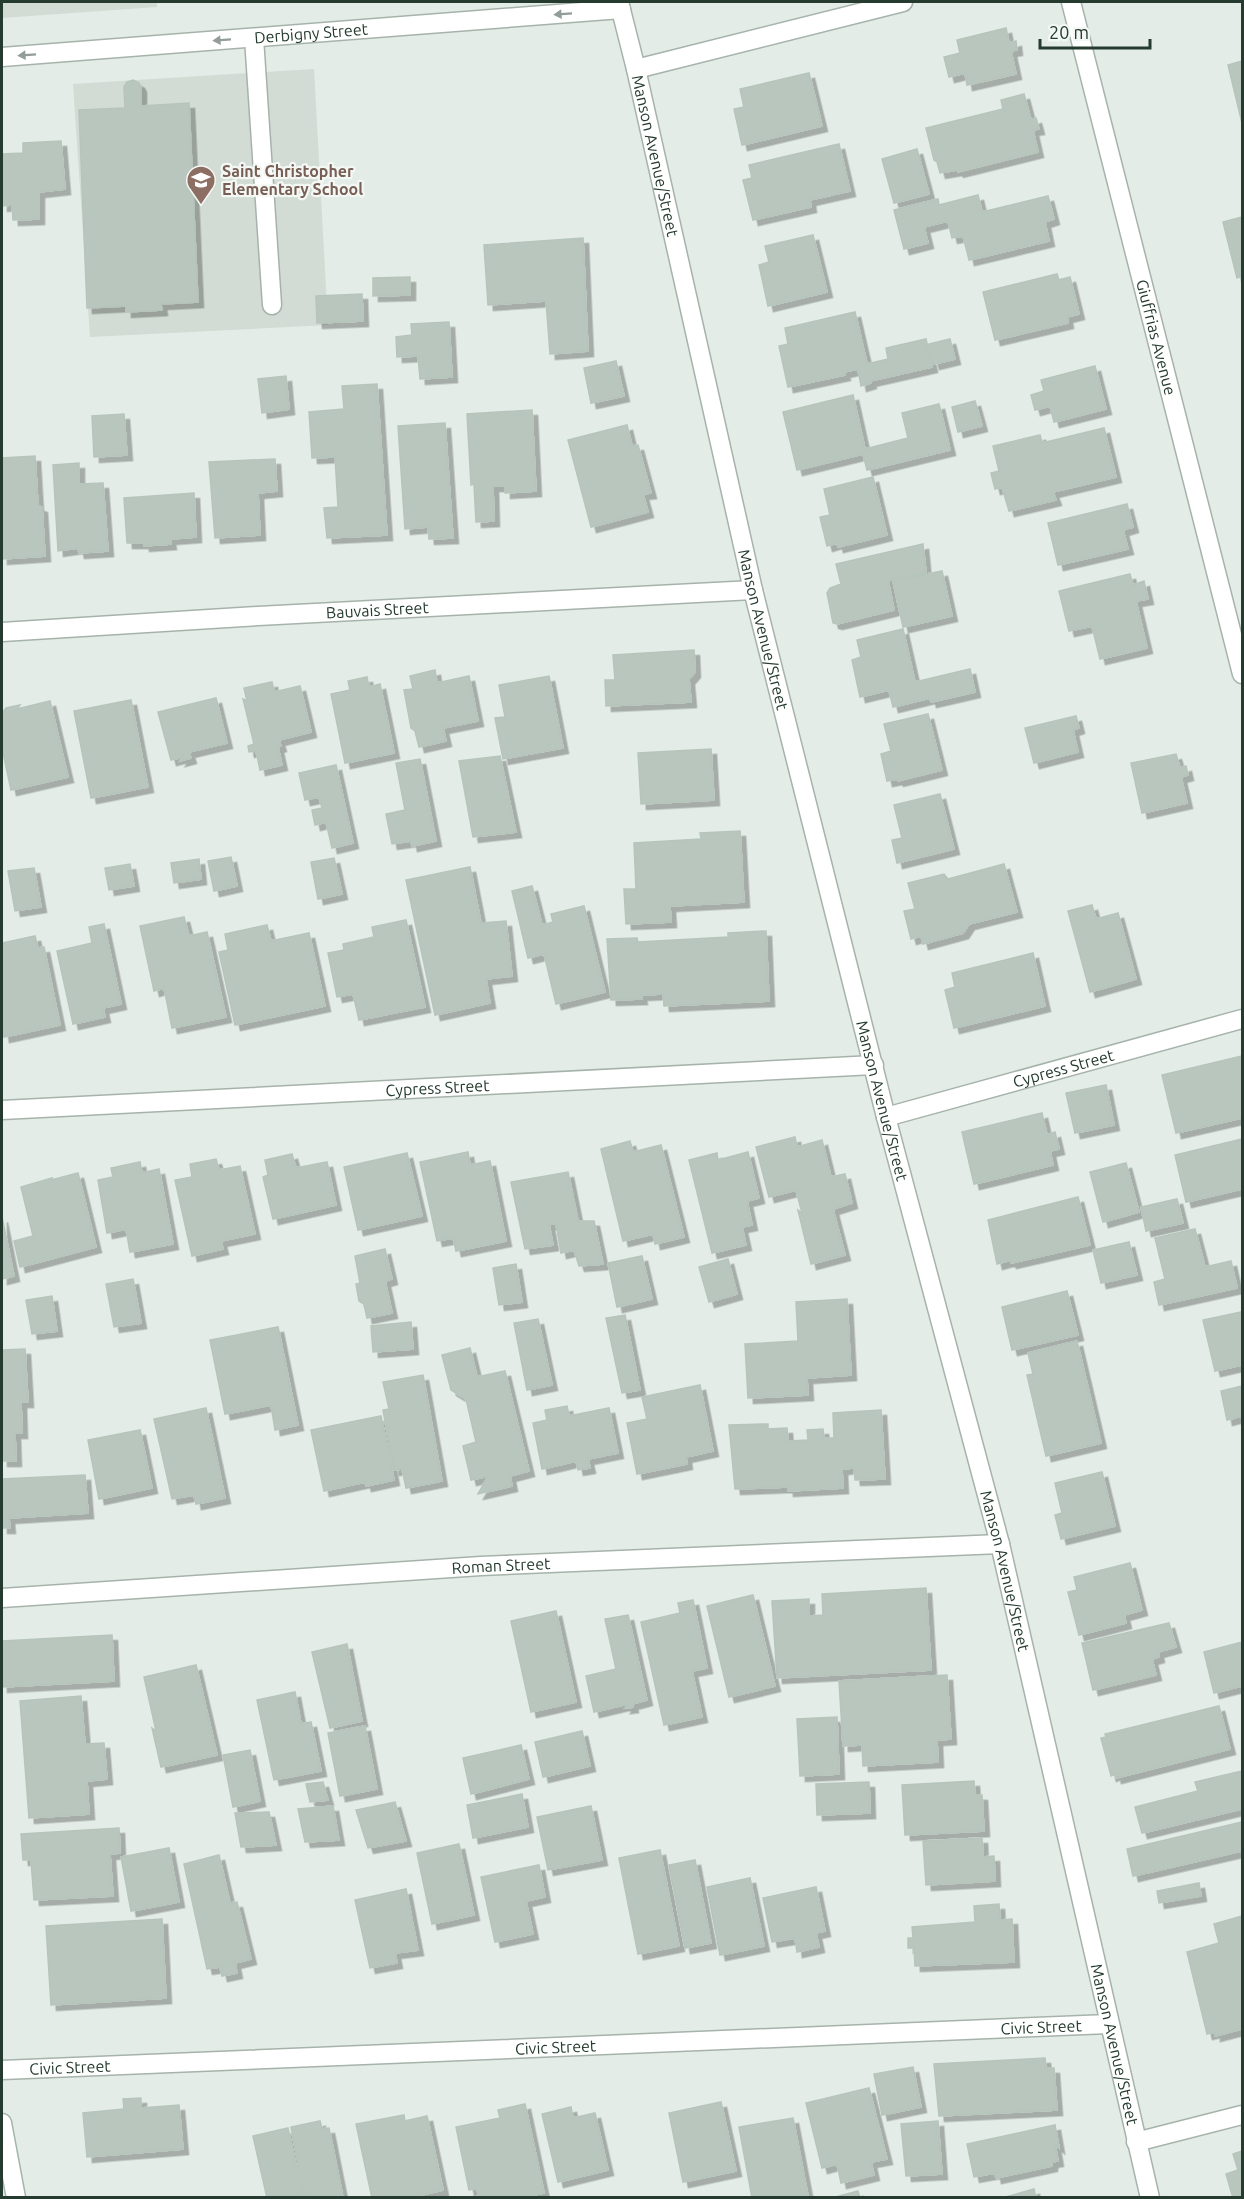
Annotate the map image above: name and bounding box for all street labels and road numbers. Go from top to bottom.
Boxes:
street label: Derbigny Street [254,20,369,46]
street label: Manson Avenue/Street [629,73,682,239]
street label: Giuffrias Avenue [1133,278,1180,397]
street label: Manson Avenue/Street [735,547,792,713]
street label: Bauvais Street [326,598,430,621]
street label: Manson Avenue/Street [853,1019,912,1184]
street label: Cypress Street [1011,1045,1117,1091]
street label: Cypress Street [385,1076,491,1099]
street label: Manson Avenue/Street [977,1488,1034,1654]
street label: Roman Street [451,1554,551,1577]
street label: Manson Avenue/Street [1088,1962,1142,2128]
street label: Civic Street [1000,2016,1083,2037]
street label: Civic Street [515,2036,597,2058]
street label: Civic Street [29,2056,112,2078]

